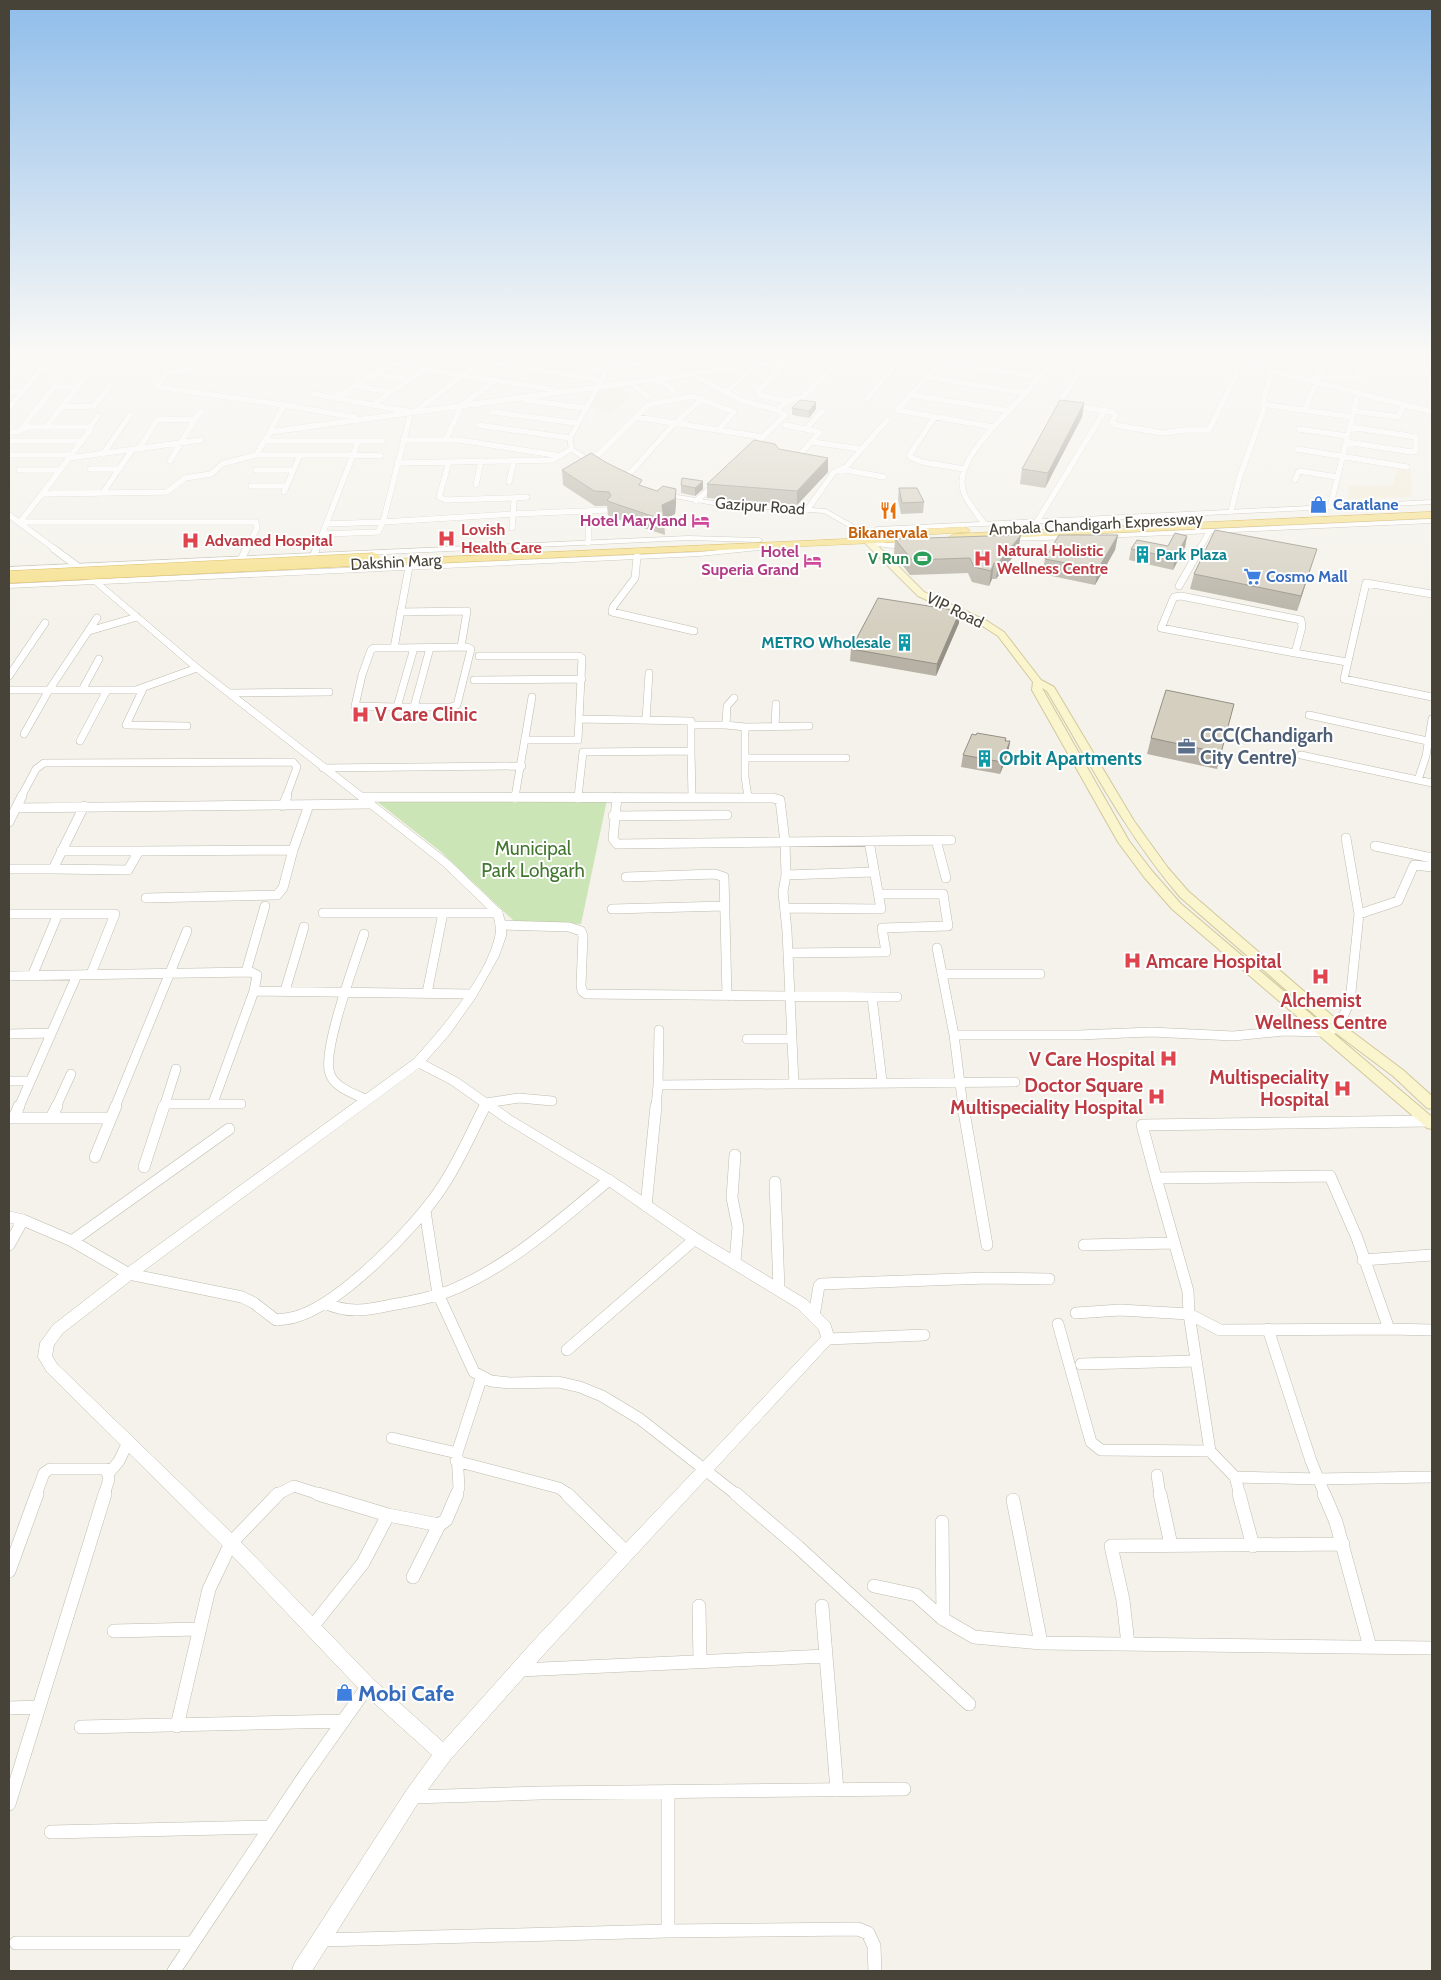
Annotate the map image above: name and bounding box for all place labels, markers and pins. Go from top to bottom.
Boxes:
shop icon: Caratlane [1309,494,1329,514]
place label: Caratlane [1333,495,1399,514]
restaurant icon: Bikanervala [878,500,898,520]
hotel icon: Hotel Maryland [691,510,711,530]
place label: Hotel Maryland [580,511,687,530]
place label: Lovish Health Care [461,520,542,557]
place label: Bikanervala [848,523,928,542]
hospital icon: Lovish Health Care [437,528,457,548]
hospital icon: Advamed Hospital [181,530,201,550]
place label: Advamed Hospital [205,531,333,550]
place label: Natural Holistic Wellness Centre [997,541,1108,578]
place label: Hotel Superia Grand [701,542,799,579]
building icon: Park Plaza [1132,544,1152,564]
place label: Park Plaza [1156,545,1227,564]
sports icon: V Run [913,548,933,568]
place label: V Run [868,549,909,568]
hospital icon: Natural Holistic Wellness Centre [973,549,993,569]
hotel icon: Hotel Superia Grand [803,550,823,570]
supermarket icon: Cosmo Mall [1242,566,1262,586]
place label: Cosmo Mall [1266,567,1348,586]
building icon: METRO Wholesale [895,632,915,652]
place label: METRO Wholesale [761,633,891,652]
place label: V Care Clinic [375,703,477,726]
hospital icon: V Care Clinic [351,704,371,724]
place label: CCC(Chandigarh City Centre) [1200,724,1333,769]
office icon: CCC(Chandigarh City Centre) [1176,736,1196,756]
place label: Orbit Apartments [999,747,1142,770]
building icon: Orbit Apartments [975,748,995,768]
place label: Amcare Hospital [1146,950,1282,973]
hospital icon: Amcare Hospital [1122,951,1142,971]
hospital icon: Alchemist Wellness Centre [1311,967,1331,987]
place label: Alchemist Wellness Centre [1255,989,1387,1034]
place label: V Care Hospital [1029,1048,1155,1071]
hospital icon: V Care Hospital [1159,1049,1179,1069]
place label: Multispeciality Hospital [1209,1066,1330,1111]
place label: Doctor Square Multispeciality Hospital [950,1074,1143,1119]
hospital icon: Multispeciality Hospital [1333,1078,1353,1098]
hospital icon: Doctor Square Multispeciality Hospital [1147,1086,1167,1106]
place label: Mobi Cafe [358,1680,454,1707]
shop icon: Mobi Cafe [334,1683,354,1703]

